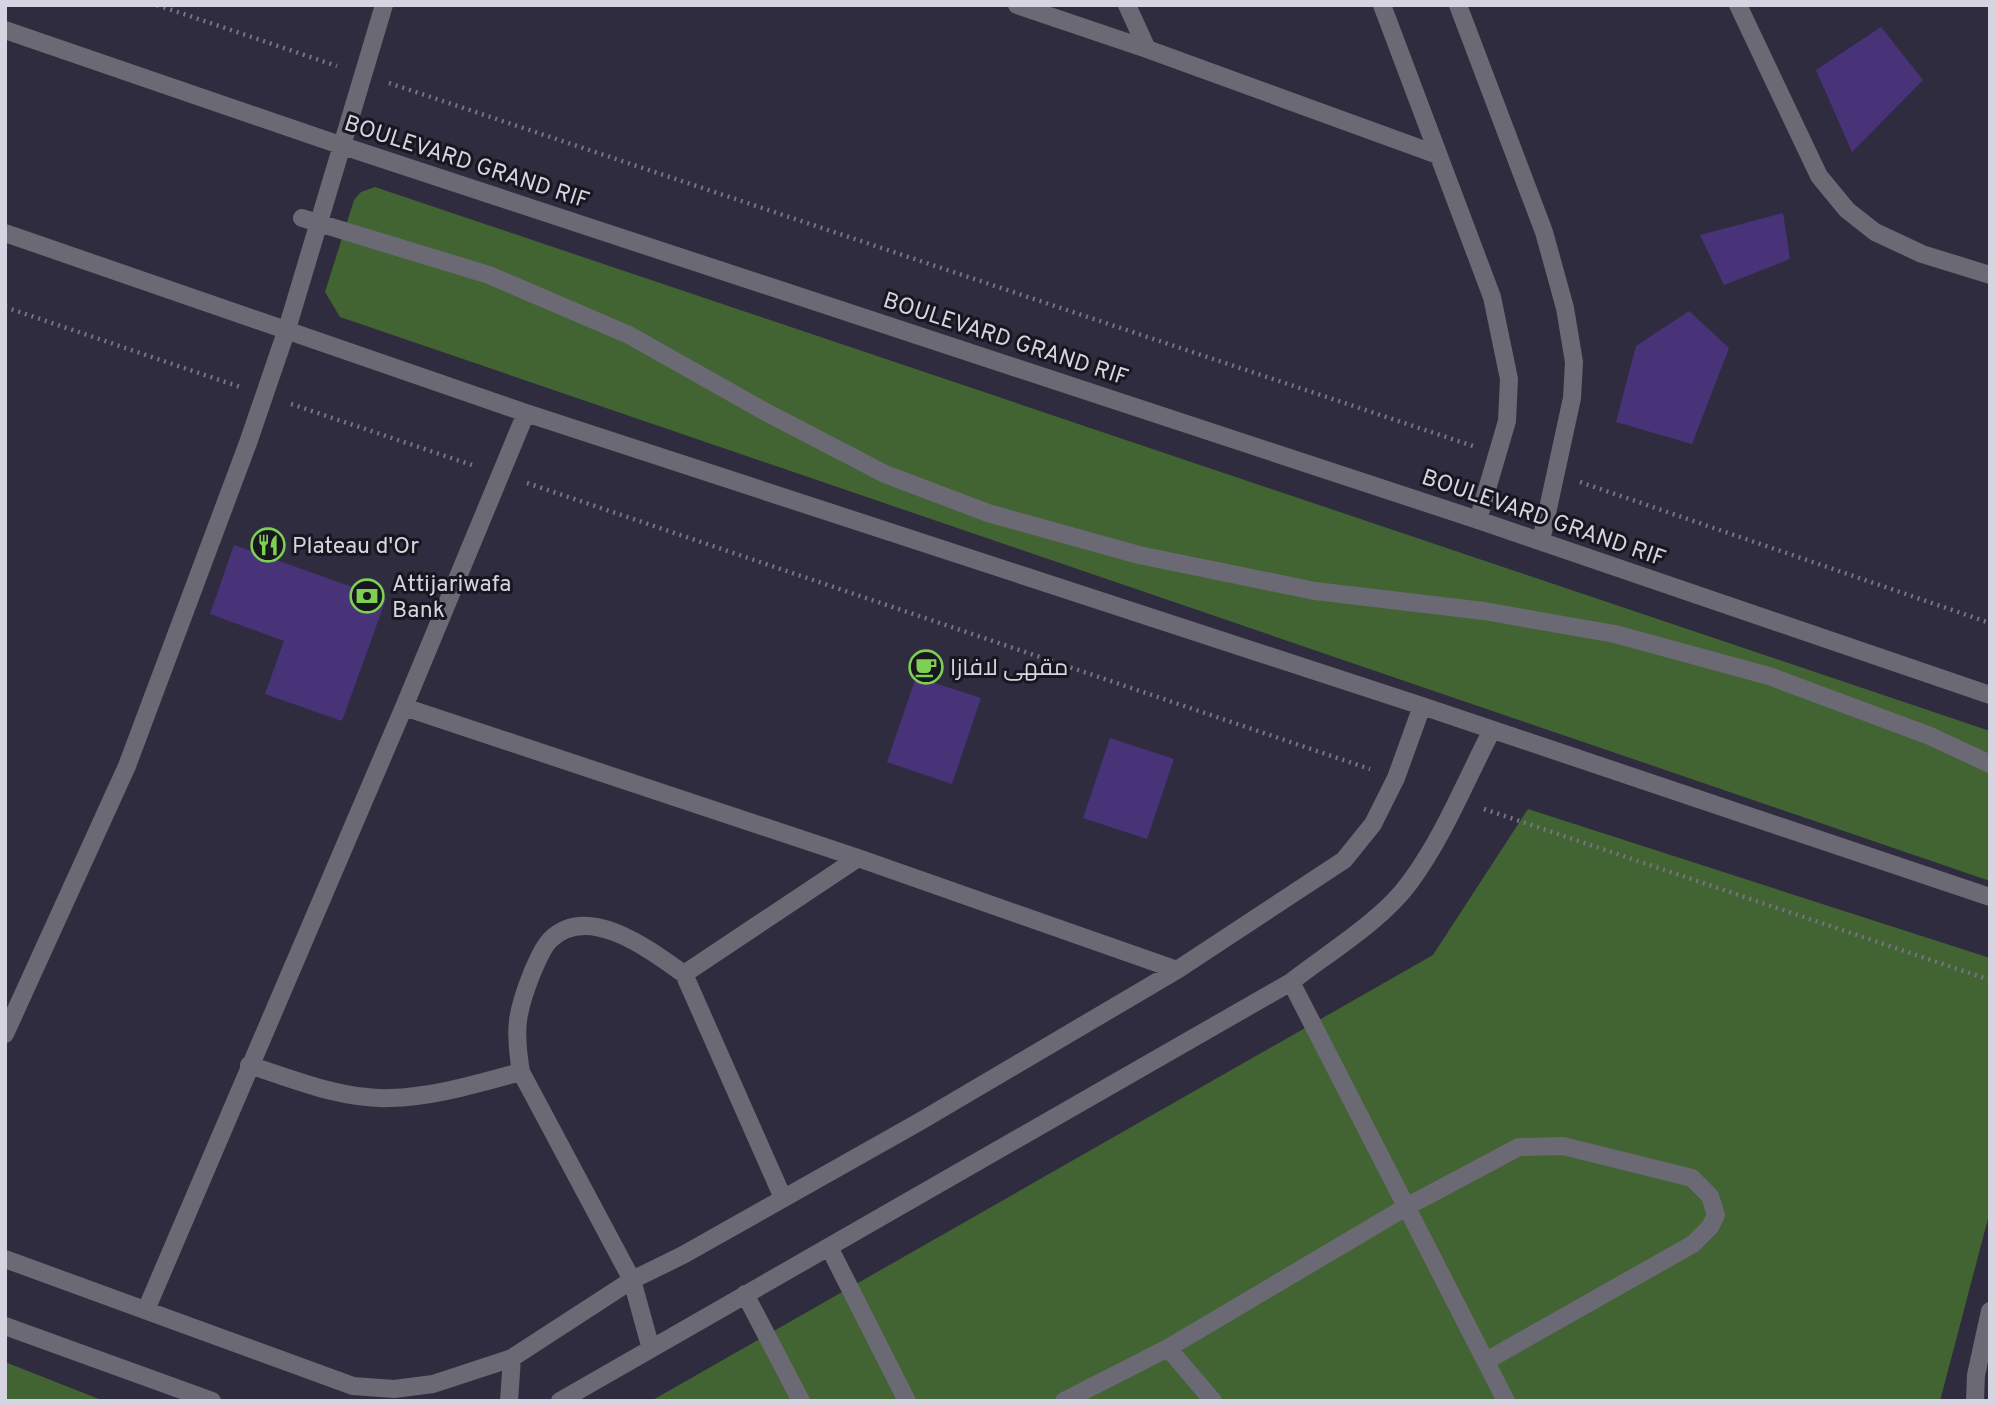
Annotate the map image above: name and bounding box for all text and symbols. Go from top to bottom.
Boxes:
street label: BOULEVARD GRAND RIF [340,110,592,217]
street label: BOULEVARD GRAND RIF [879,287,1131,394]
street label: BOULEVARD GRAND RIF [1417,464,1669,575]
restaurant icon: Plateau d'Or [249,526,287,564]
place label: Plateau d'Or [292,533,419,562]
place label: Attijariwafa Bank [392,571,511,626]
bank icon: Attijariwafa Bank [348,577,386,615]
cafe icon: مقهى لافازا [907,648,945,686]
place label: مقهى لافازا [950,655,1068,684]

